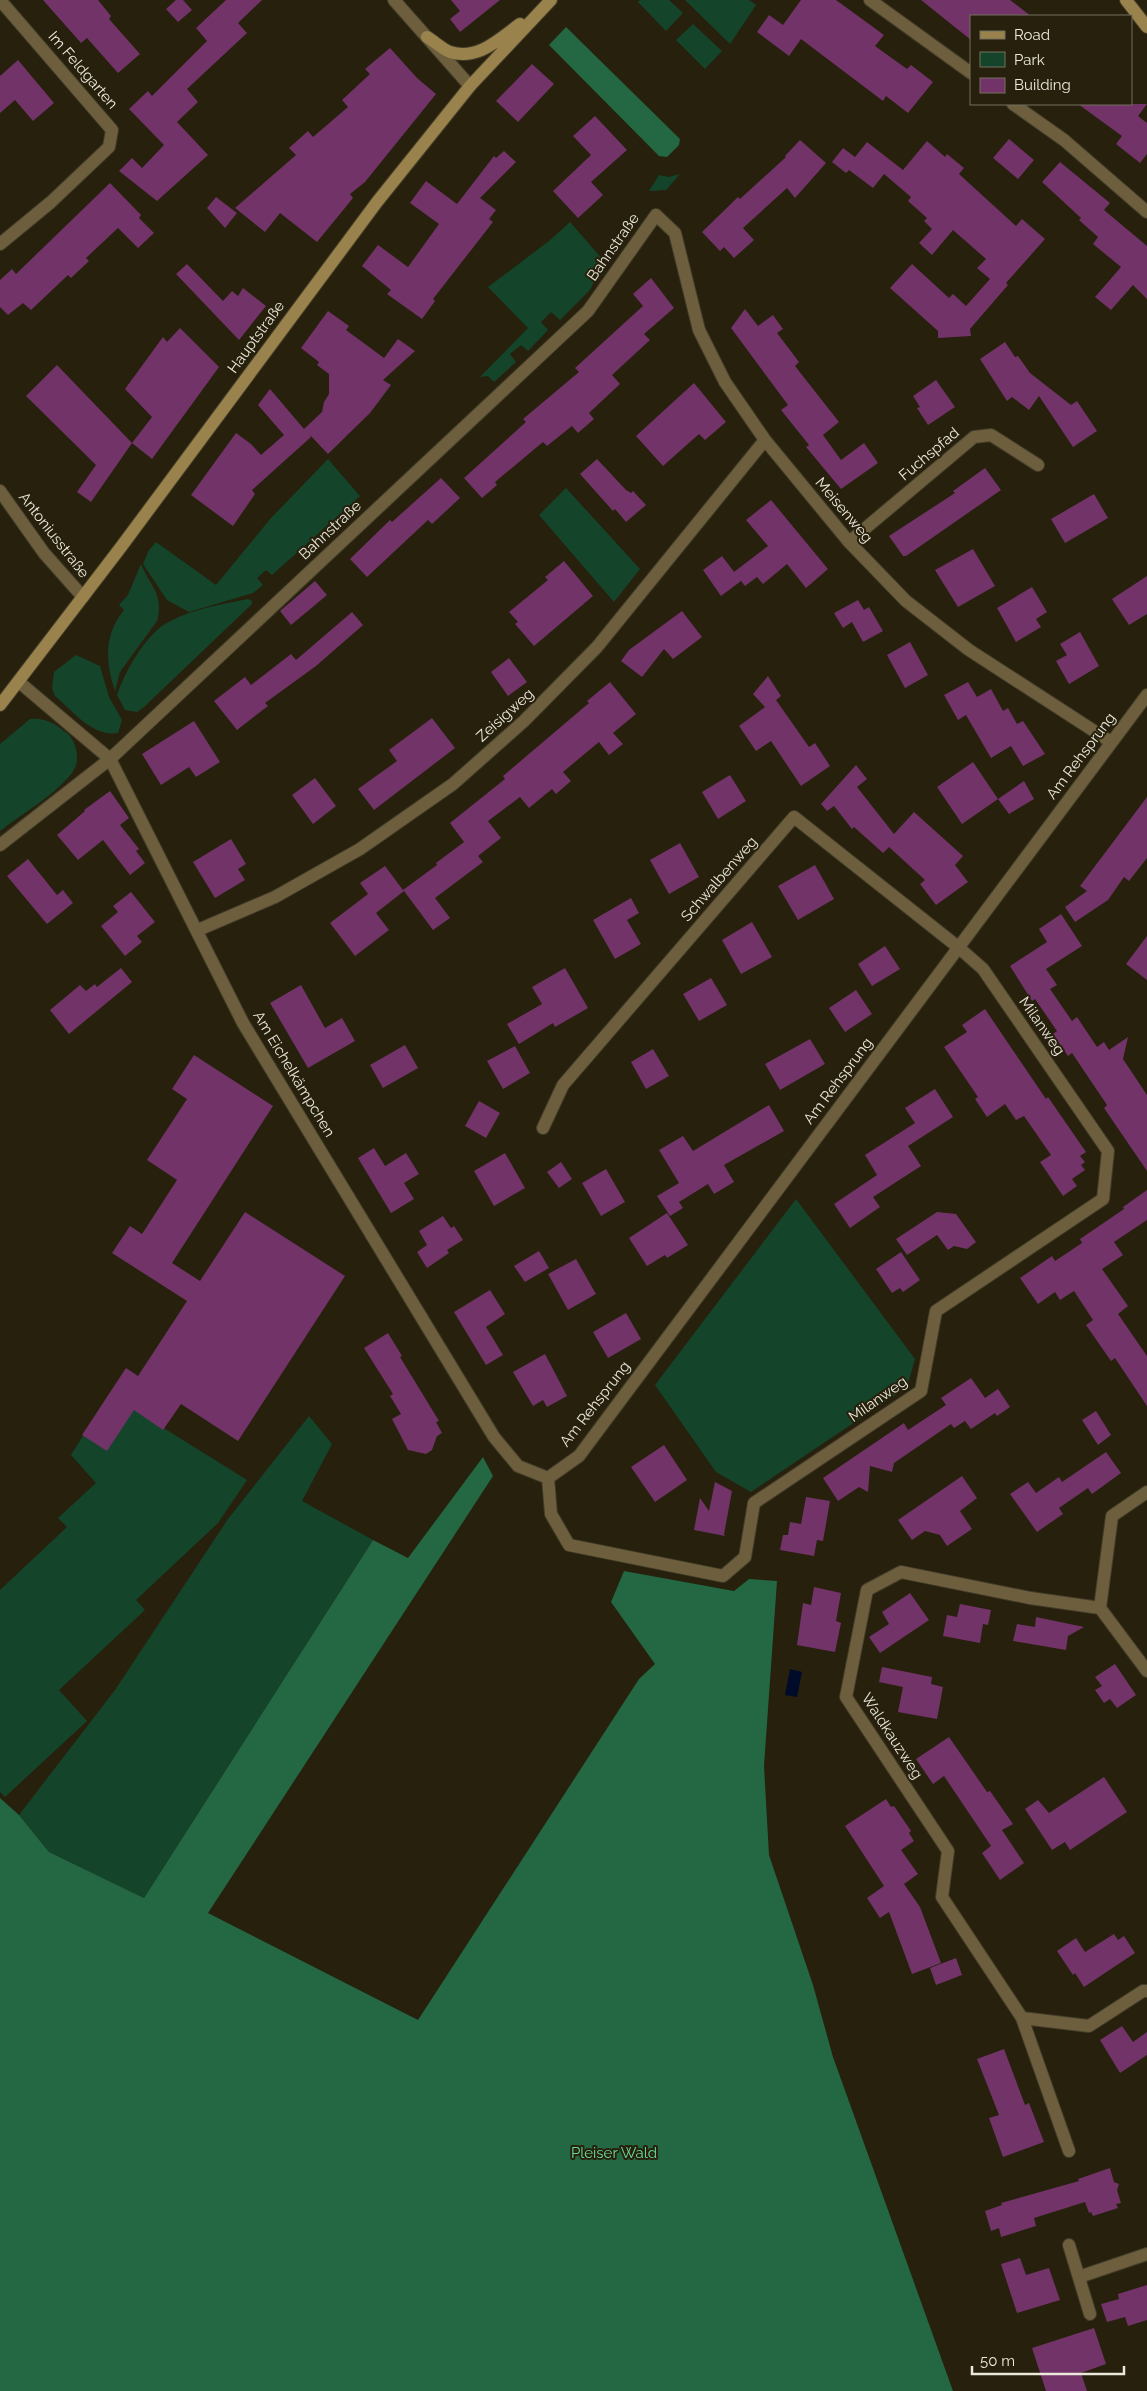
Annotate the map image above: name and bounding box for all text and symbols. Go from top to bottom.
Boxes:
legend [970,15,1132,105]
text: Road [1014,26,1050,44]
street label: Im Feldgarten [44,27,122,113]
text: Park [1014,51,1045,69]
text: Building [1014,76,1071,94]
street label: Bahnstraße [583,210,643,284]
street label: Hauptstraße [224,297,288,377]
street label: Fuchspfad [895,424,963,484]
street label: Meisenweg [811,474,877,546]
street label: Antoniusstraße [15,489,93,581]
street label: Bahnstraße [295,497,365,563]
street label: Zeisigweg [473,685,537,745]
street label: Am Rehsprung [1043,709,1119,803]
street label: Schwalbenweg [677,833,761,925]
street label: Milanweg [1015,993,1069,1059]
street label: Am Eichelkämpchen [249,1008,339,1140]
street label: Am Rehsprung [800,1034,876,1128]
street label: Am Rehsprung [556,1358,634,1450]
street label: Milanweg [845,1372,911,1426]
street label: Waldkauzweg [858,1690,926,1782]
park label: Pleiser Wald [571,2144,657,2162]
scale bar [972,2344,1124,2376]
text: 50 m [980,2352,1015,2370]

